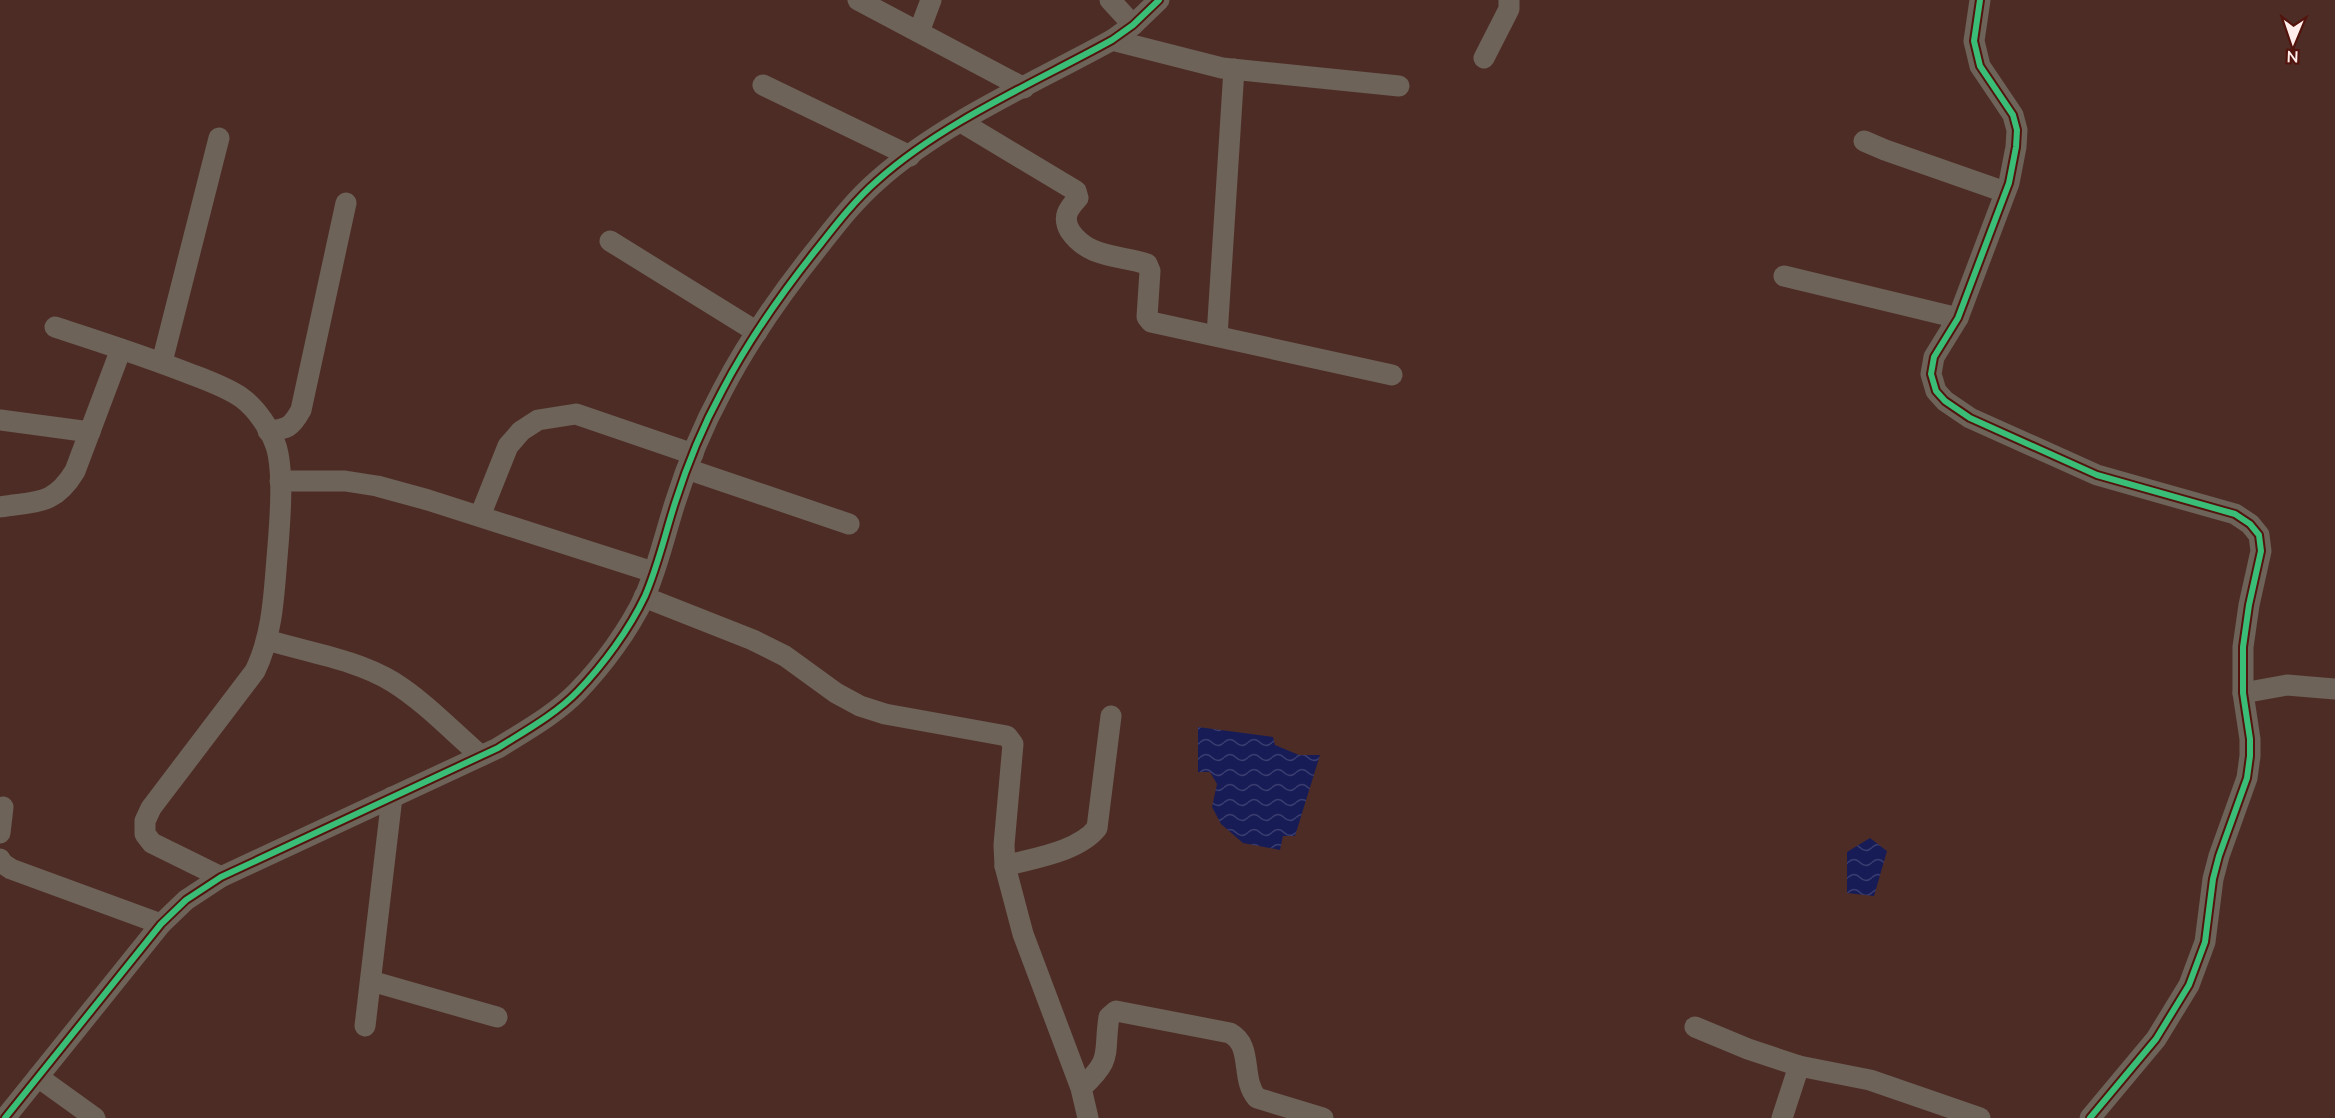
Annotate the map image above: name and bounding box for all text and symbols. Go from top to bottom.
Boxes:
north arrow [2263,12,2323,72]
text: N [2286,45,2299,67]

